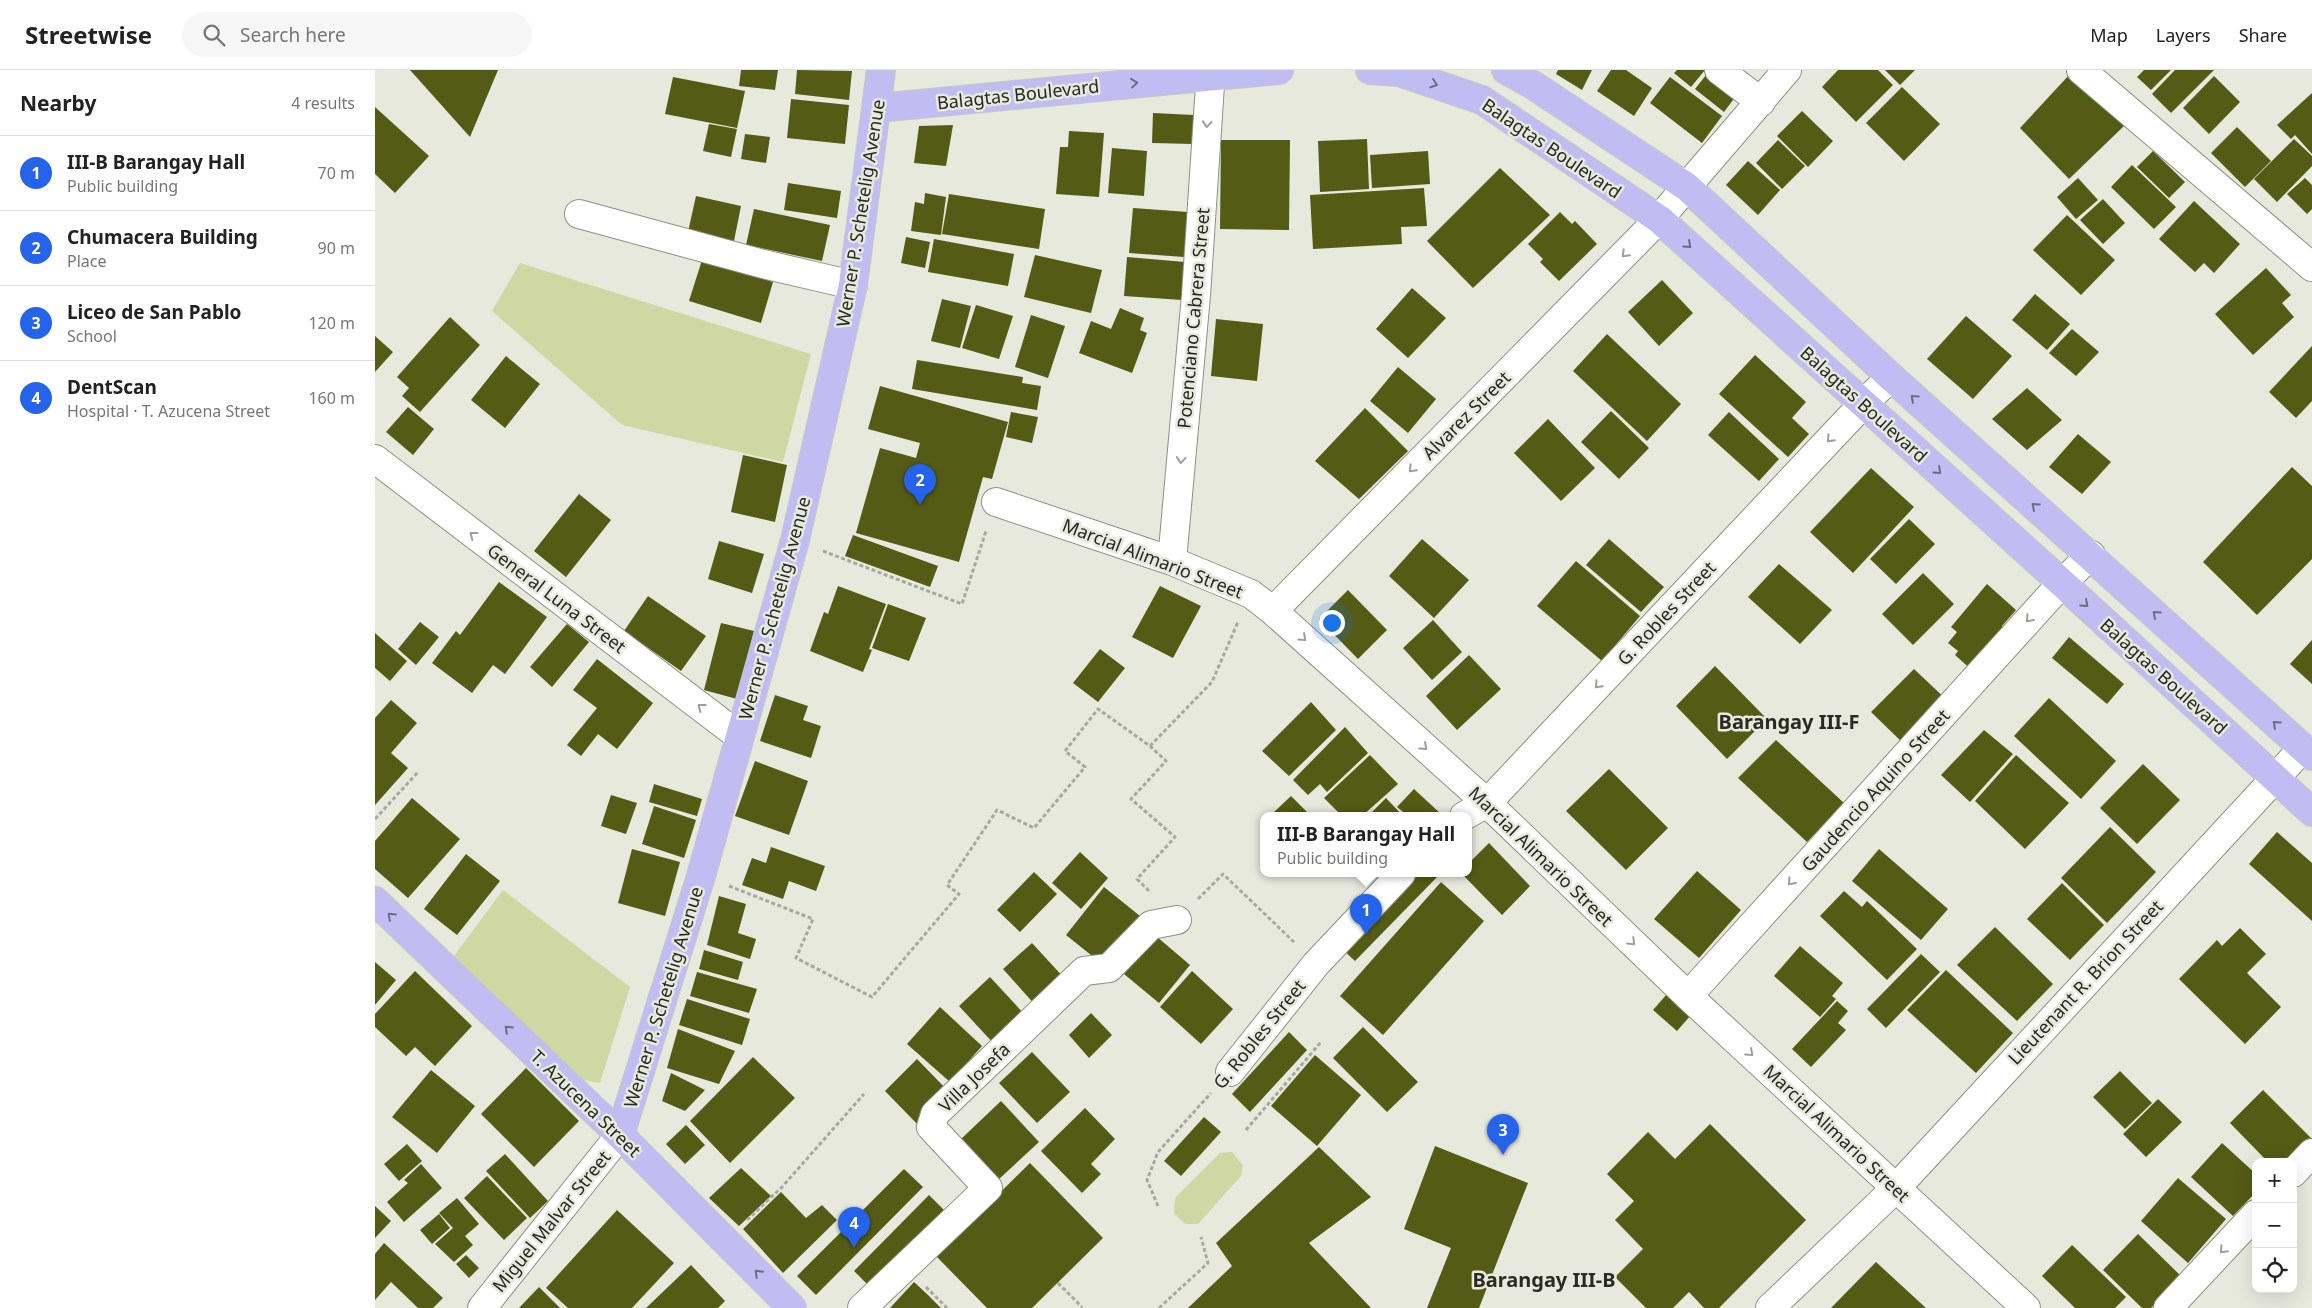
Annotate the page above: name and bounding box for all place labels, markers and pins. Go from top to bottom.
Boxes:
pin: 2 [904,464,936,505]
pin: 1 [1350,894,1382,935]
pin: 3 [1487,1114,1519,1155]
pin: 4 [838,1207,870,1248]

